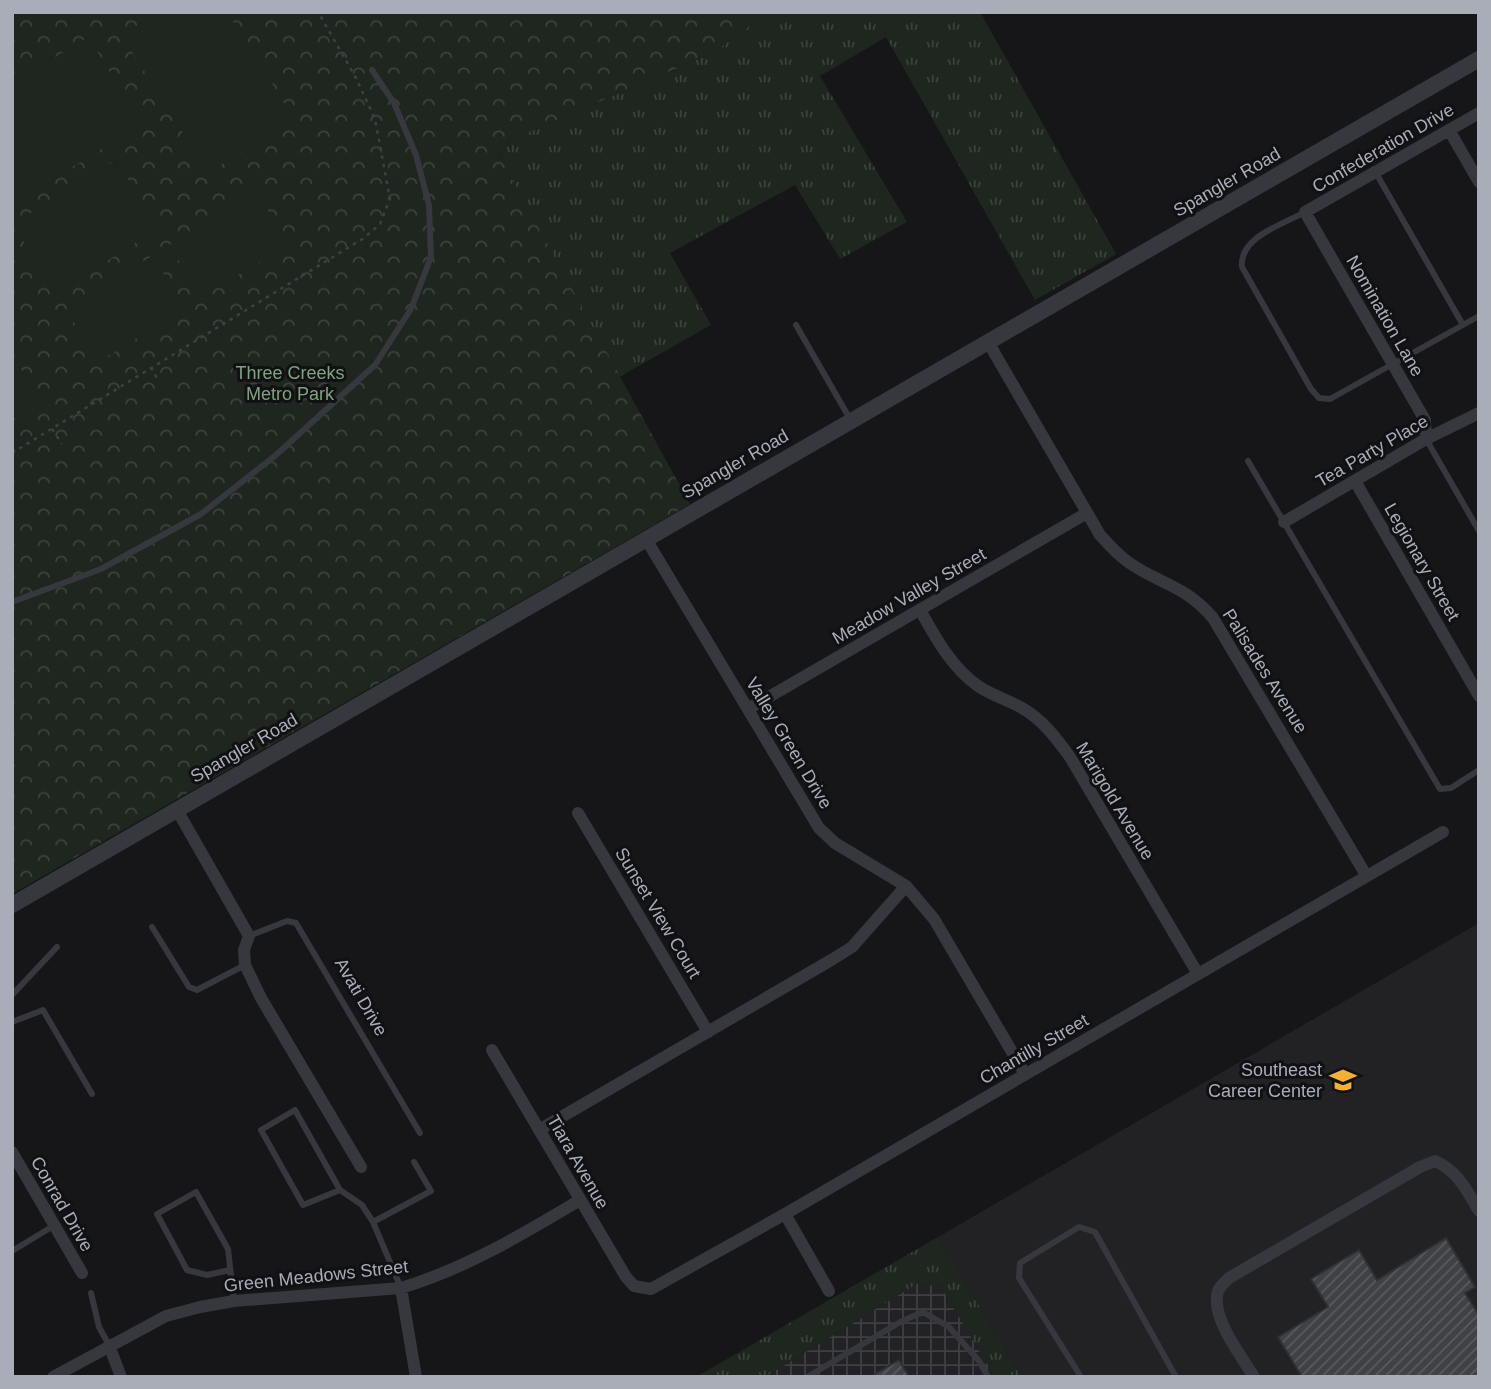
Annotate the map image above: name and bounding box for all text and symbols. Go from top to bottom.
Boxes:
street label: Confederation Drive [1309,99,1457,197]
street label: Spangler Road [1170,143,1284,221]
street label: Nomination Lane [1342,252,1428,380]
park label: Three Creeks Metro Park [235,363,345,404]
street label: Tea Party Place [1312,411,1432,491]
street label: Spangler Road [678,425,792,503]
street label: Legionary Street [1380,500,1464,624]
street label: Meadow Valley Street [829,544,989,648]
street label: Palisades Avenue [1219,605,1311,737]
street label: Valley Green Drive [742,674,836,812]
street label: Spangler Road [187,709,301,787]
street label: Marigold Avenue [1072,739,1158,863]
street label: Sunset View Court [611,844,705,982]
street label: Avati Drive [331,954,391,1040]
street label: Chantilly Street [976,1010,1092,1088]
place label: Southeast Career Center [1208,1060,1322,1101]
school or university icon: Southeast Career Center [1328,1065,1358,1095]
street label: Tiara Avenue [543,1111,613,1213]
street label: Conrad Drive [27,1153,97,1255]
street label: Green Meadows Street [223,1256,409,1296]

